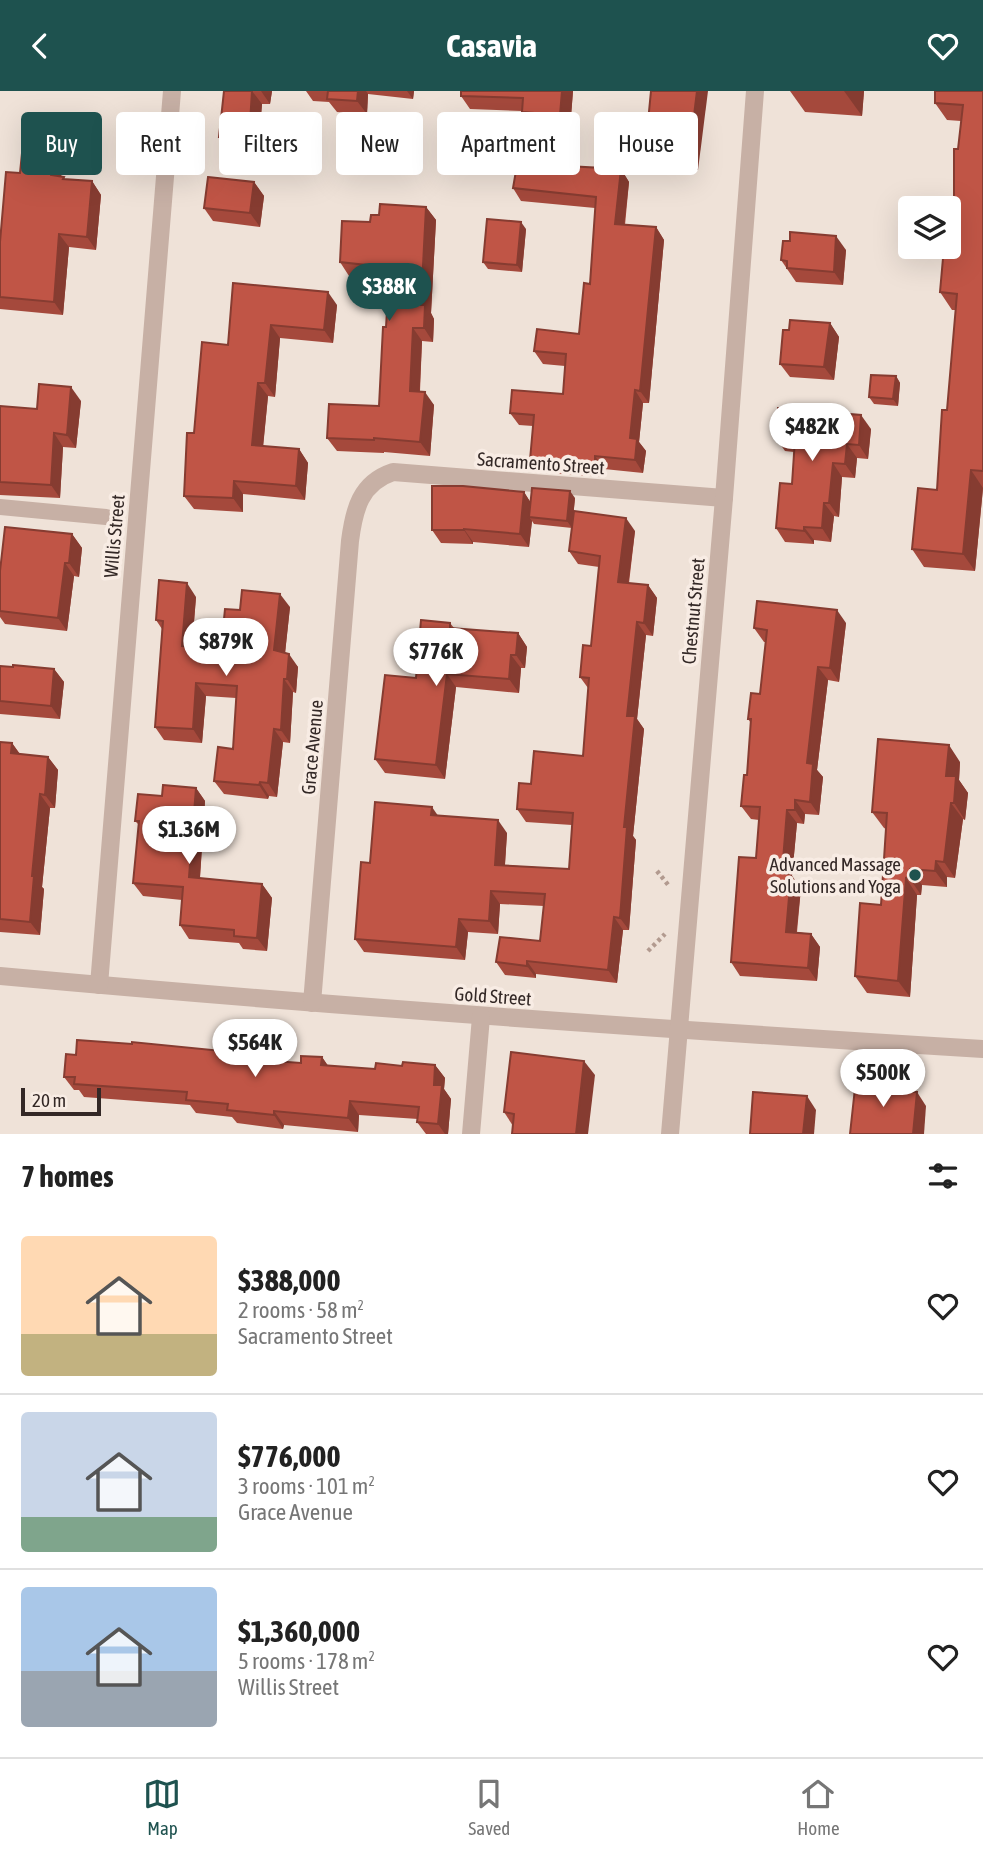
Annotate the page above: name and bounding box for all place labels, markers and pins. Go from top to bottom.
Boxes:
pin: $388K [340,264,438,323]
pin: $482K [763,403,861,463]
pin: $879K [177,619,275,678]
pin: $776K [387,629,485,688]
pin: $1.36M [132,807,246,866]
place label: Advanced Massage Solutions and Yoga [770,853,901,897]
marker: Advanced Massage Solutions and Yoga [907,867,923,883]
pin: $564K [206,1019,304,1079]
pin: $500K [834,1049,932,1109]

